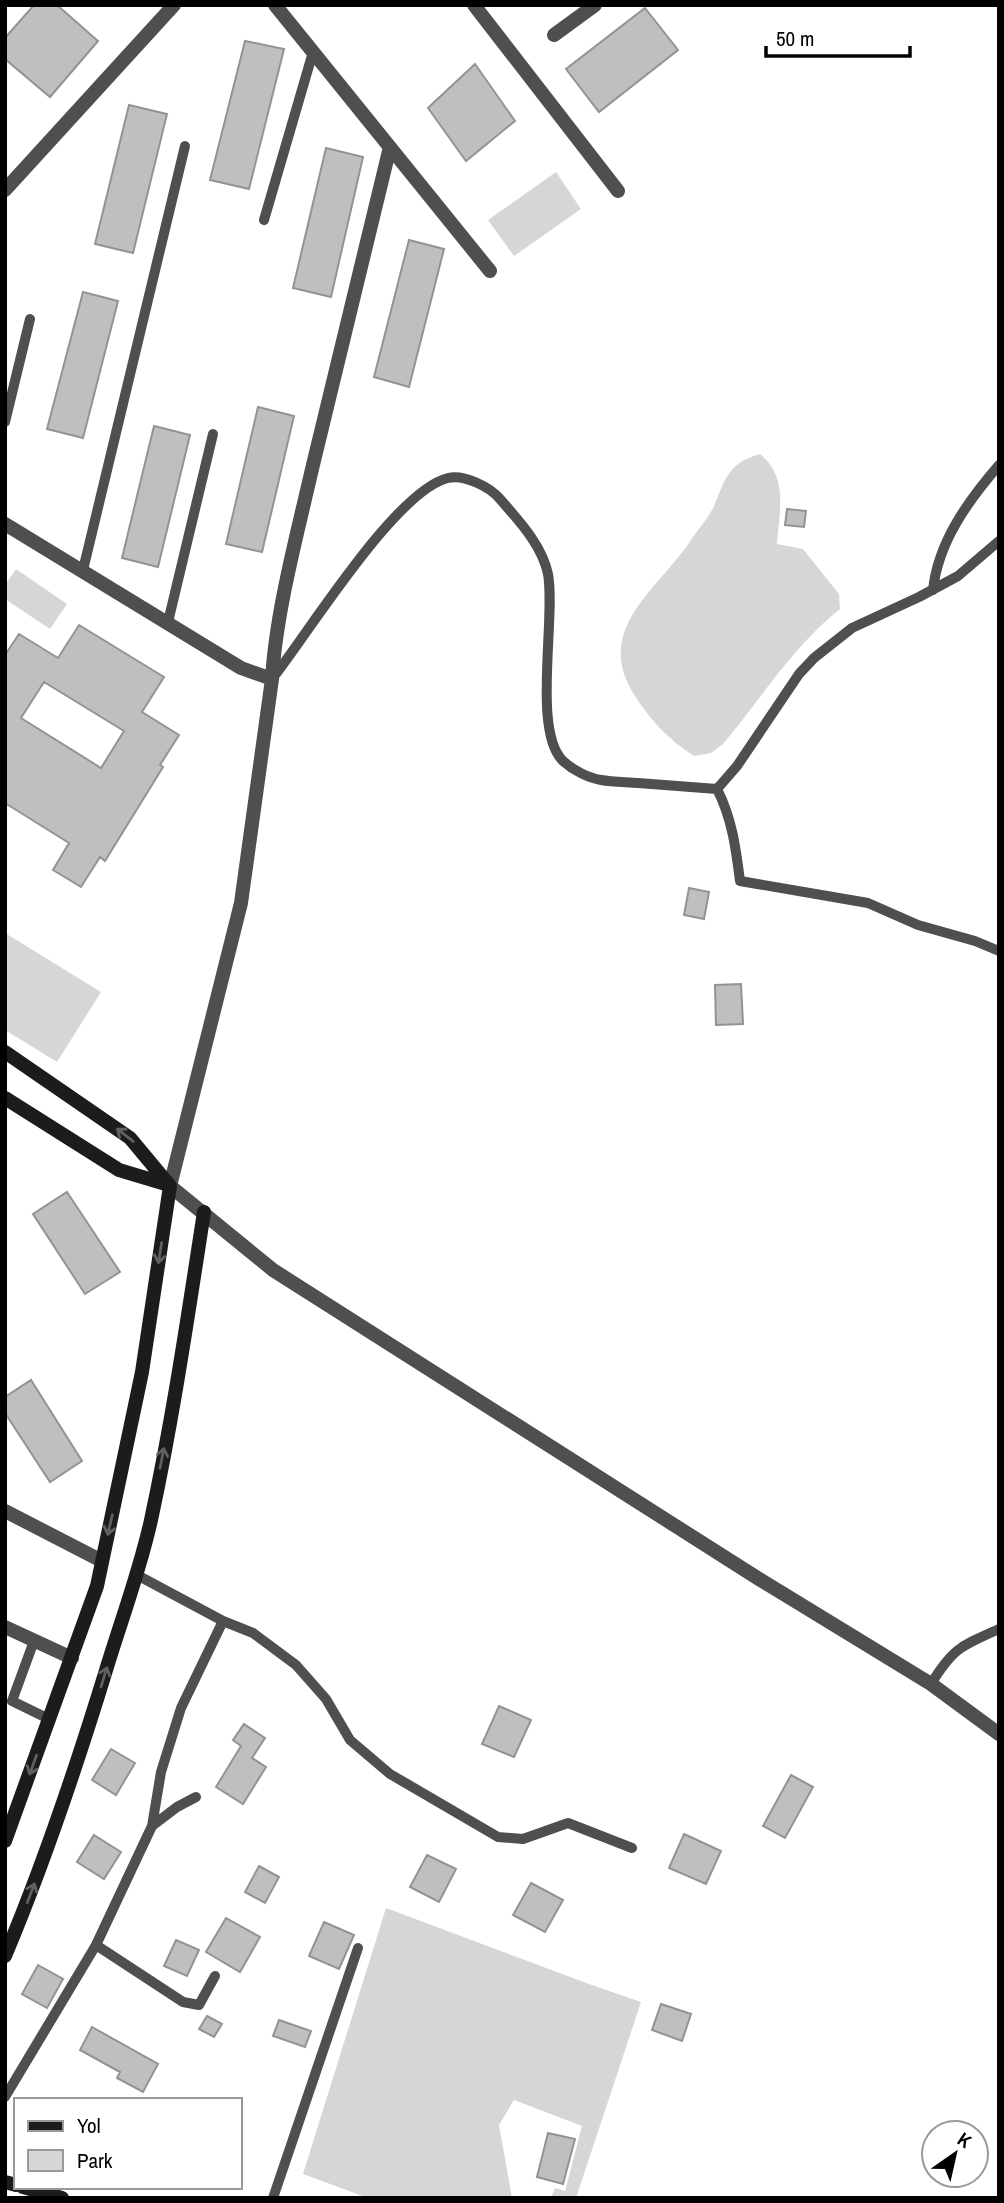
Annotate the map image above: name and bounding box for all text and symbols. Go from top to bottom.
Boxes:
scale bar [766,14,909,58]
text: 50 m [776,24,814,53]
one-way arrow [116,1128,134,1143]
one-way arrow [153,1241,166,1264]
one-way arrow [156,1447,170,1470]
one-way arrow [103,1513,117,1536]
one-way arrow [98,1667,111,1689]
one-way arrow [26,1753,38,1775]
one-way arrow [26,1882,39,1904]
legend [14,2098,242,2189]
text: Yol [77,2111,101,2140]
north arrow [920,2119,990,2189]
text: K [953,2126,977,2154]
text: Park [77,2146,113,2175]

